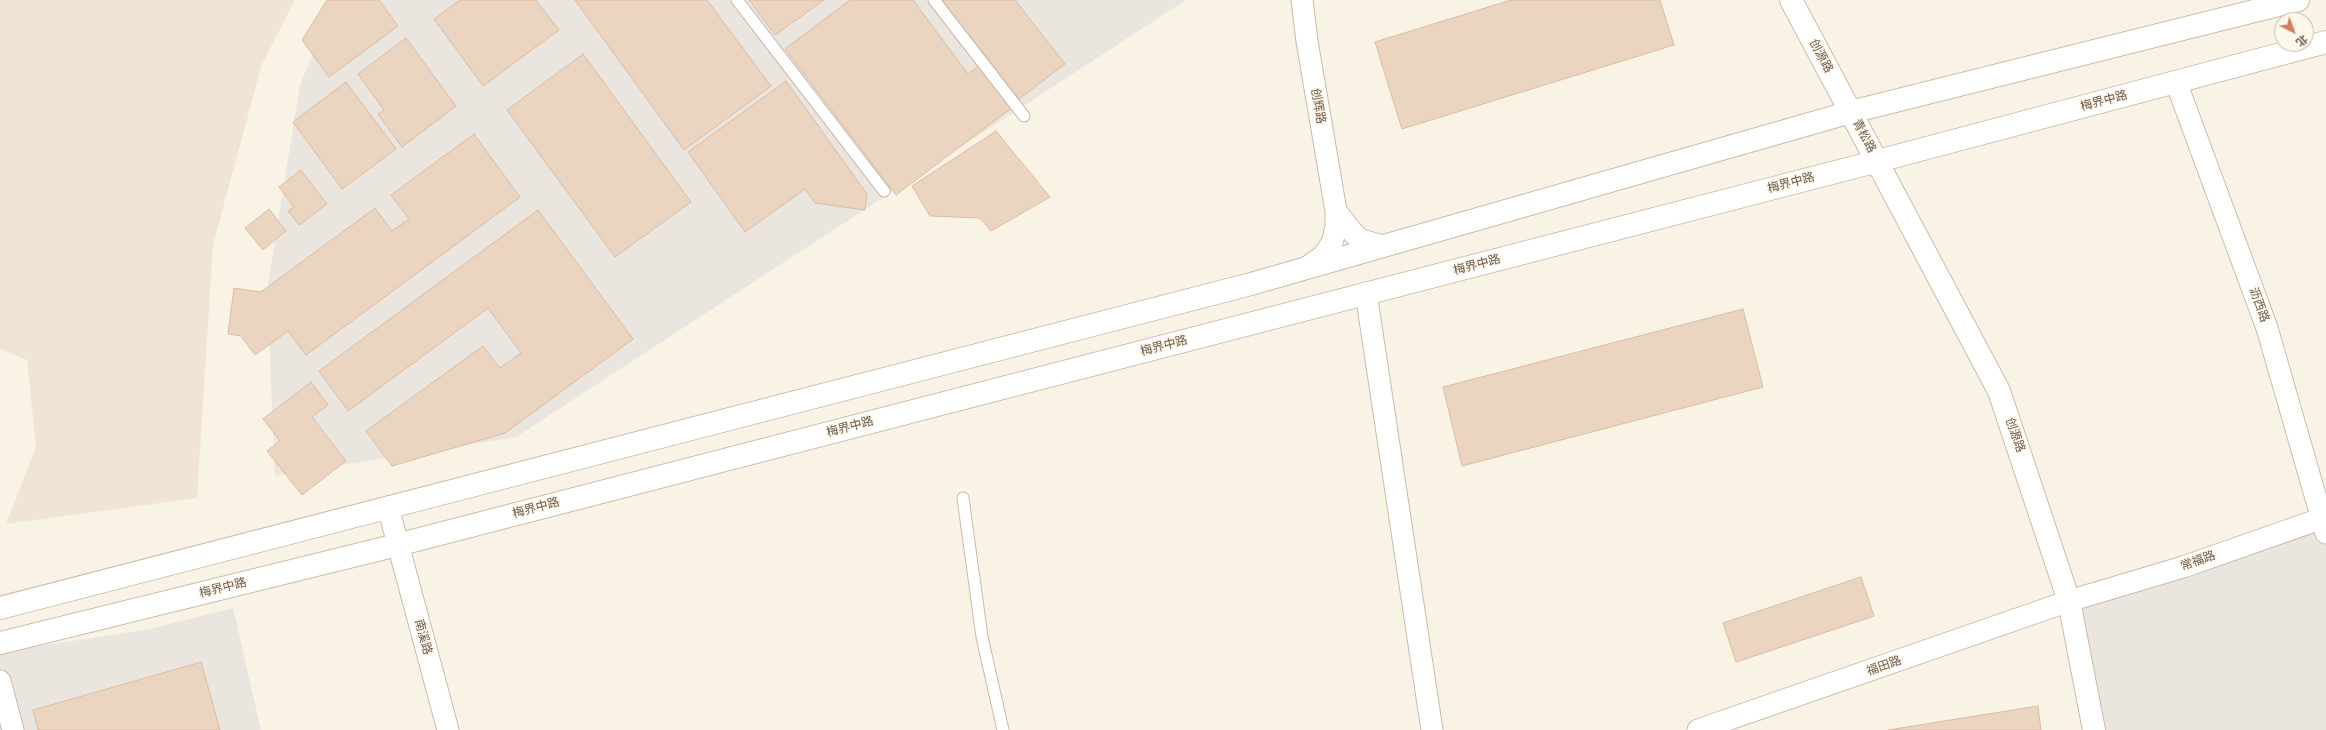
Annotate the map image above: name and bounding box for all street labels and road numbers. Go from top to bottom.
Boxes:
street label: 创源路 [1806,37,1836,75]
street label: 创辉路 [1308,87,1328,125]
street label: 梅界中路 [2079,88,2129,114]
street label: 青松路 [1849,117,1879,155]
street label: 梅界中路 [1766,170,1816,196]
street label: 梅界中路 [1452,252,1502,278]
street label: 沥西路 [2246,286,2272,324]
street label: 梅界中路 [1139,333,1189,359]
street label: 梅界中路 [825,414,875,440]
street label: 创源路 [2002,416,2028,454]
street label: 梅界中路 [511,495,561,521]
street label: 常福路 [2179,548,2217,574]
street label: 梅界中路 [198,575,248,601]
street label: 南溪路 [411,618,435,656]
street label: 福田路 [1865,653,1903,679]

